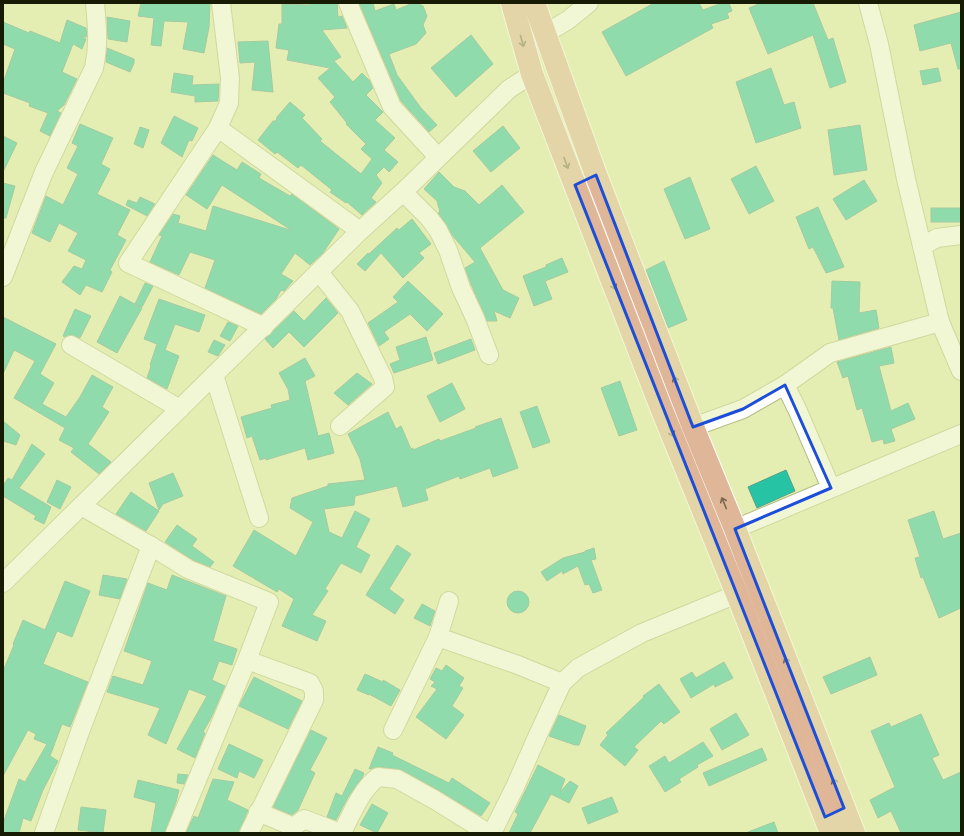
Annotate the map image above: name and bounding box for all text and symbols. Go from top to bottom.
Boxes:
one-way arrow [519,34,527,47]
one-way arrow [563,156,571,168]
one-way arrow [610,277,618,289]
one-way arrow [671,377,679,389]
one-way arrow [668,425,675,437]
one-way arrow [720,497,727,509]
one-way arrow [782,657,790,669]
one-way arrow [830,778,838,790]

